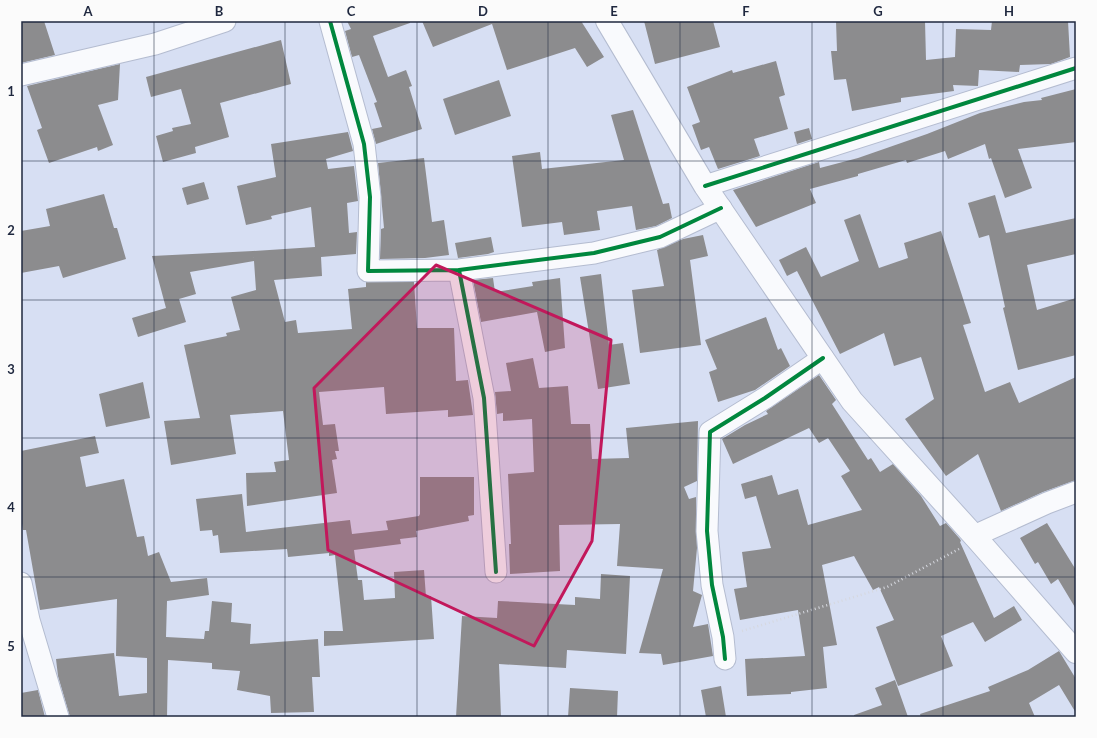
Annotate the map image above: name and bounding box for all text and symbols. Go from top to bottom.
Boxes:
text: A [82,3,93,19]
text: B [215,3,224,19]
text: C [347,3,356,19]
text: D [478,3,488,19]
text: E [610,3,618,19]
text: F [742,3,750,19]
text: G [873,3,883,19]
text: H [1004,3,1014,19]
text: 1 [7,83,15,99]
text: 2 [7,222,15,238]
text: 3 [7,361,15,377]
text: 4 [7,499,15,515]
text: 5 [7,638,15,654]

